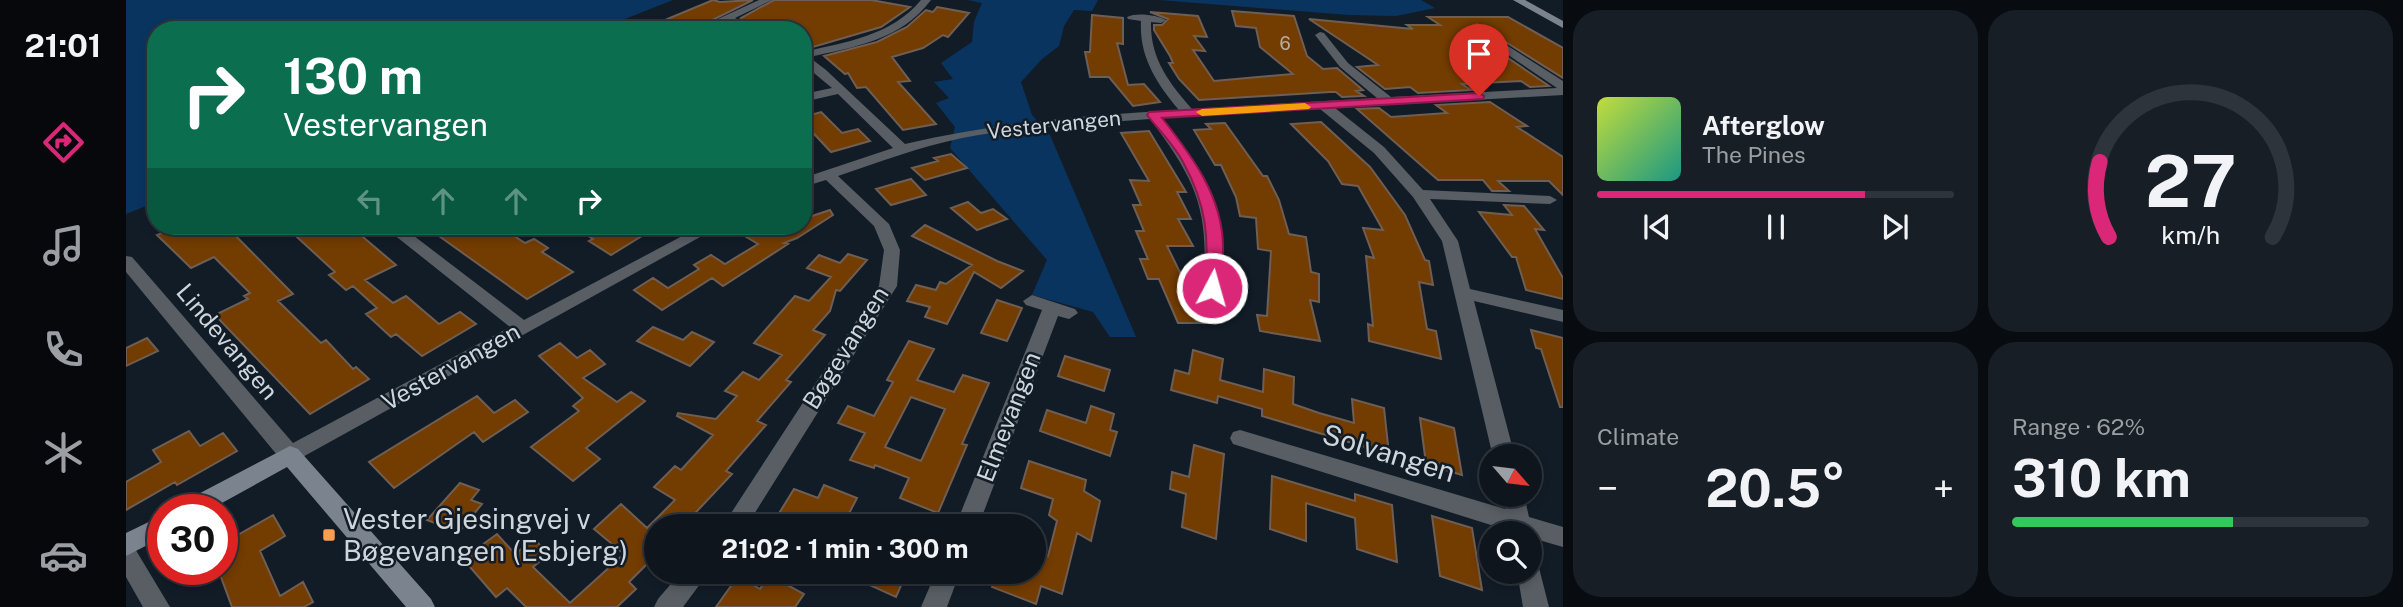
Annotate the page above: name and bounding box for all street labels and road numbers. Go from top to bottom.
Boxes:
street label: Vestervangen [986,105,1122,144]
street label: Lindevangen [171,278,284,405]
street label: Bøgevangen [796,281,894,414]
street label: Vestervangen [377,317,525,416]
street label: Elmevangen [970,348,1046,486]
street label: Solvangen [1319,417,1459,488]

